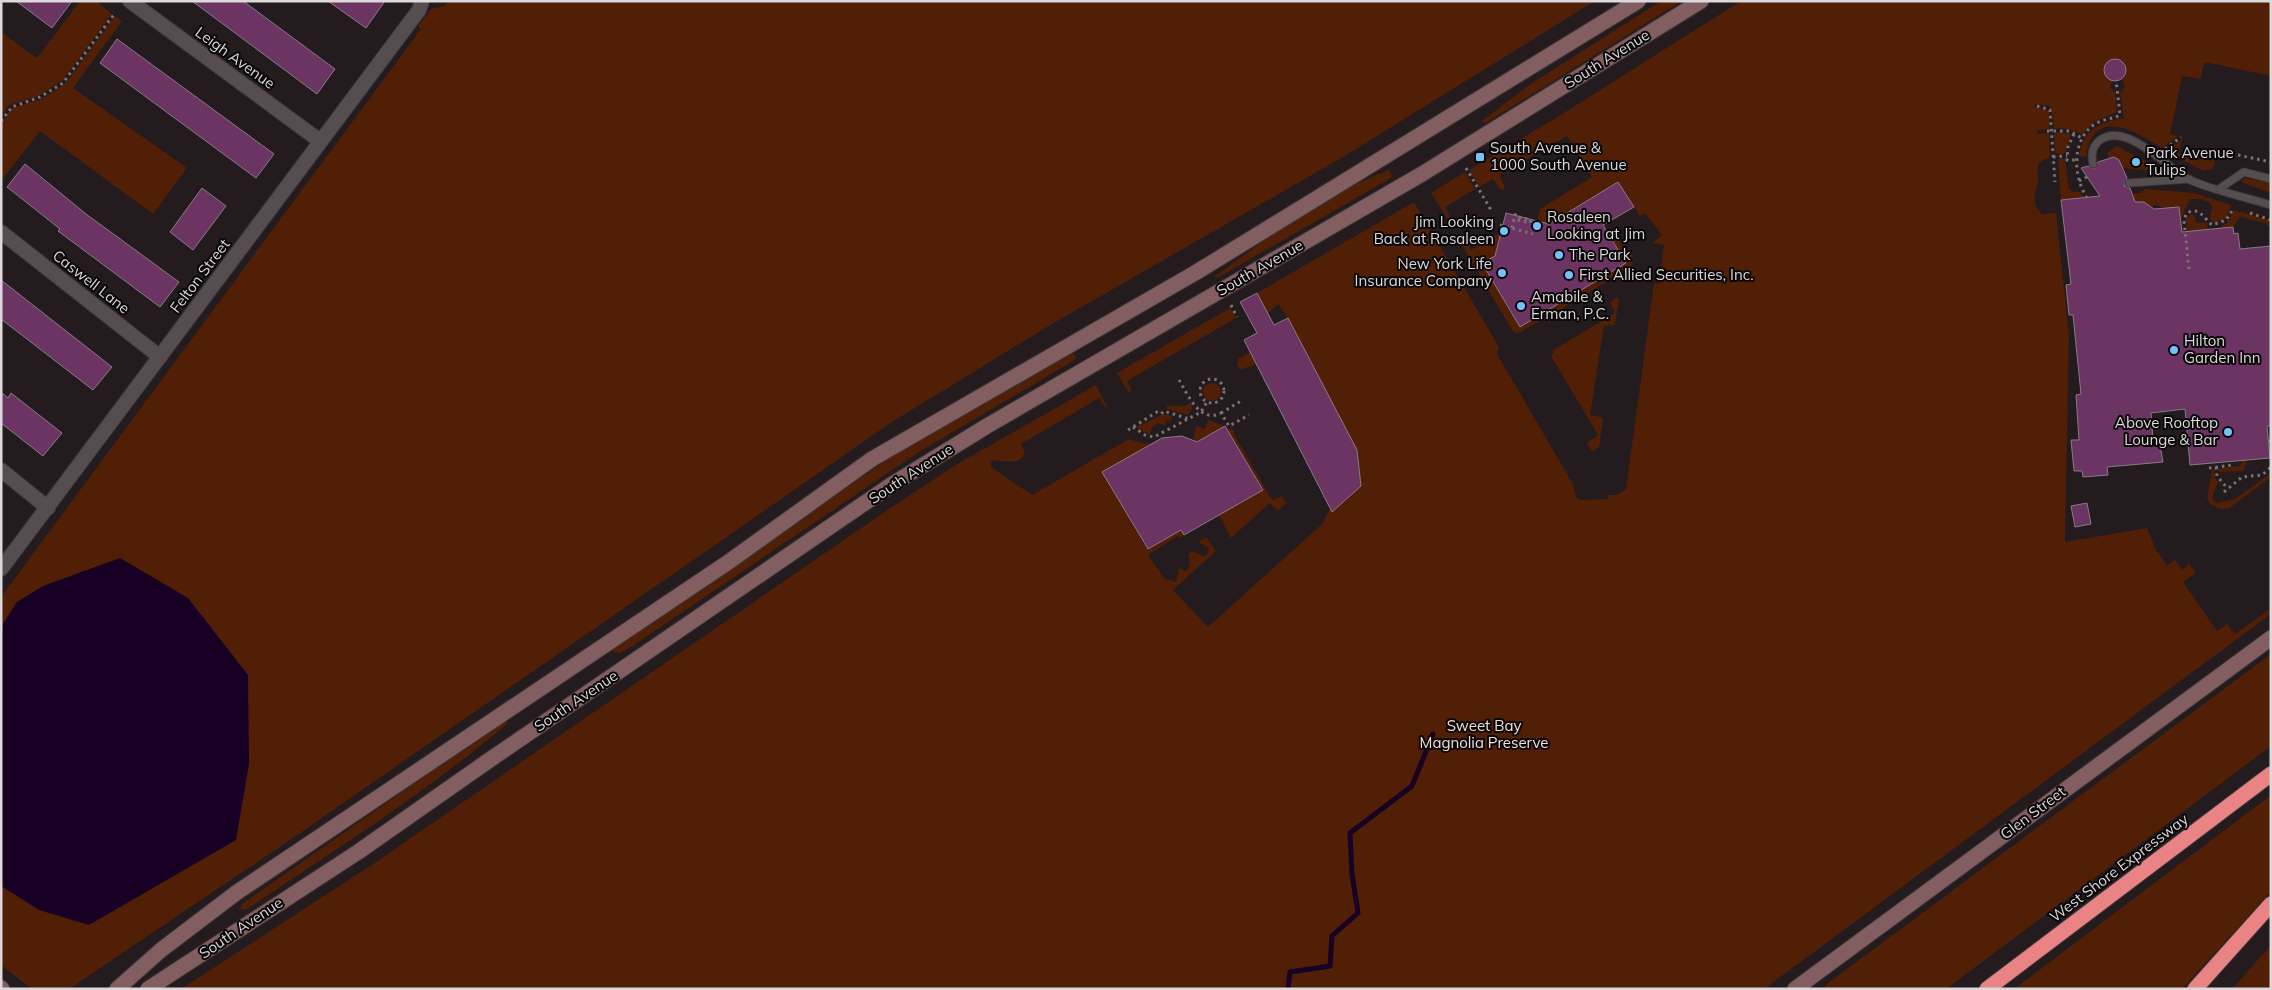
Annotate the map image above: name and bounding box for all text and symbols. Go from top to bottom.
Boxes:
street label: Leigh Avenue [192,22,279,93]
street label: South Avenue [1561,25,1653,92]
place label: South Avenue & 1000 South Avenue [1490,138,1627,174]
place label: Park Avenue Tulips [2146,143,2234,179]
marker: South Avenue & 1000 South Avenue [1474,151,1486,163]
marker: Park Avenue Tulips [2130,156,2142,168]
place label: Rosaleen Looking at Jim [1547,207,1645,243]
place label: Jim Looking Back at Rosaleen [1374,212,1494,248]
marker: Rosaleen Looking at Jim [1531,220,1543,232]
marker: Jim Looking Back at Rosaleen [1498,225,1510,237]
street label: Felton Street [166,235,234,316]
street label: South Avenue [1213,235,1306,300]
place label: The Park [1569,245,1631,264]
street label: Caswell Lane [49,246,134,318]
marker: The Park [1553,249,1565,261]
place label: New York Life Insurance Company [1355,254,1492,290]
place label: First Allied Securities, Inc. [1579,265,1754,284]
marker: New York Life Insurance Company [1496,267,1508,279]
marker: First Allied Securities, Inc. [1563,269,1575,281]
place label: Amabile & Erman, P.C. [1531,287,1609,323]
marker: Amabile & Erman, P.C. [1515,300,1527,312]
place label: Hilton Garden Inn [2184,331,2261,367]
marker: Hilton Garden Inn [2168,344,2180,356]
place label: Above Rooftop Lounge & Bar [2115,413,2219,449]
marker: Above Rooftop Lounge & Bar [2222,426,2234,438]
street label: South Avenue [865,439,956,508]
street label: South Avenue [530,666,621,736]
park label: Sweet Bay Magnolia Preserve [1420,716,1548,752]
street label: Glen Street [1996,782,2069,843]
street label: West Shore Expressway [2046,809,2192,926]
street label: South Avenue [195,893,286,963]

